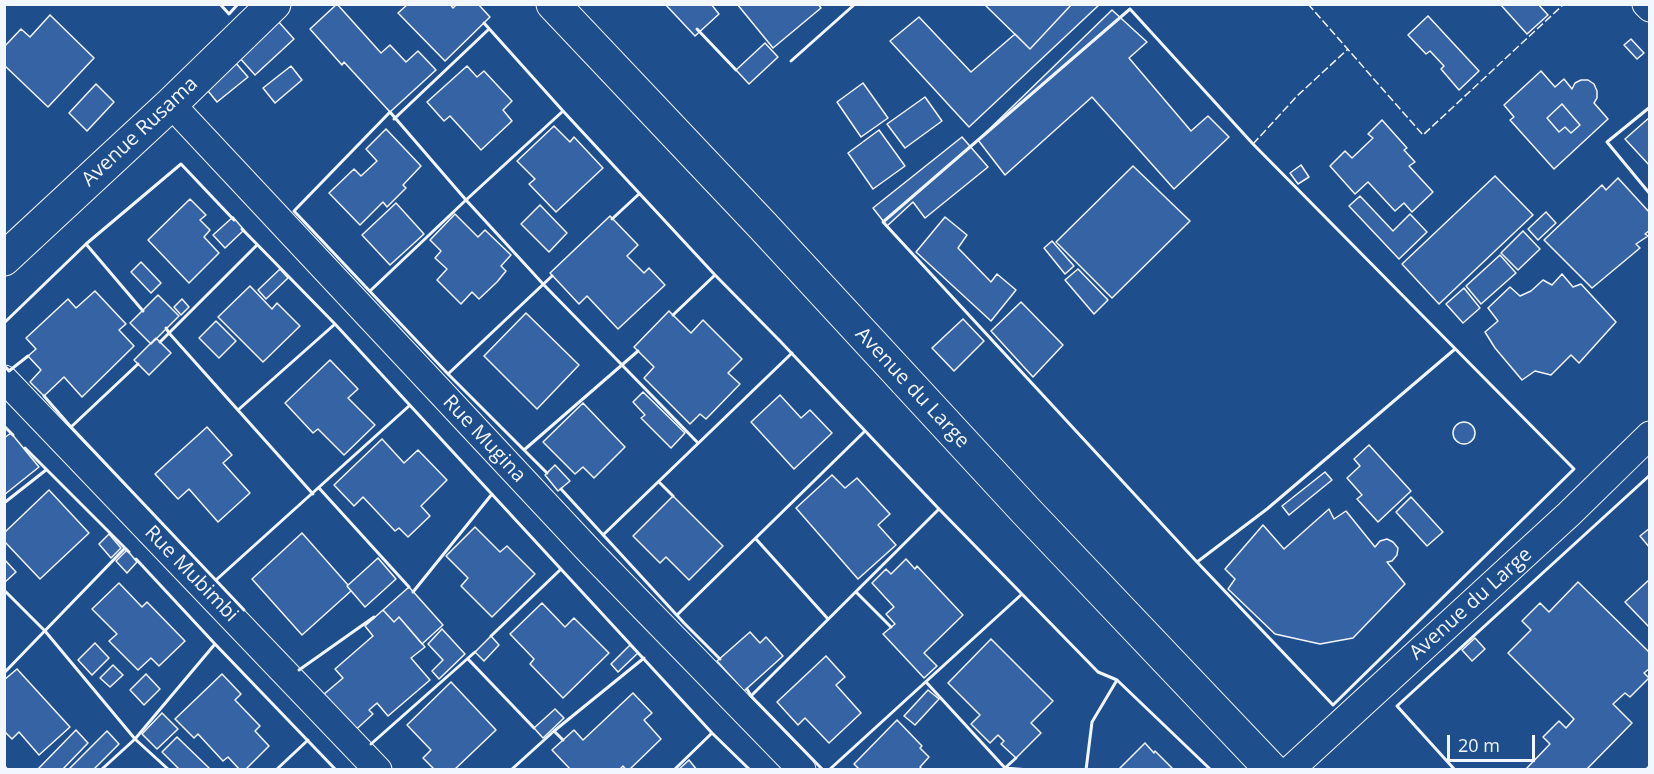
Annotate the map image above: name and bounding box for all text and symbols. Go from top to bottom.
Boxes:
street label: Avenue Rusama [77,72,203,192]
street label: Avenue du Large [850,323,974,453]
street label: Rue Mugina [438,390,530,488]
street label: Rue Mubimbi [139,521,243,627]
street label: Avenue du Large [1405,543,1537,665]
scale bar [1450,723,1538,761]
text: 20 m [1458,733,1500,757]

